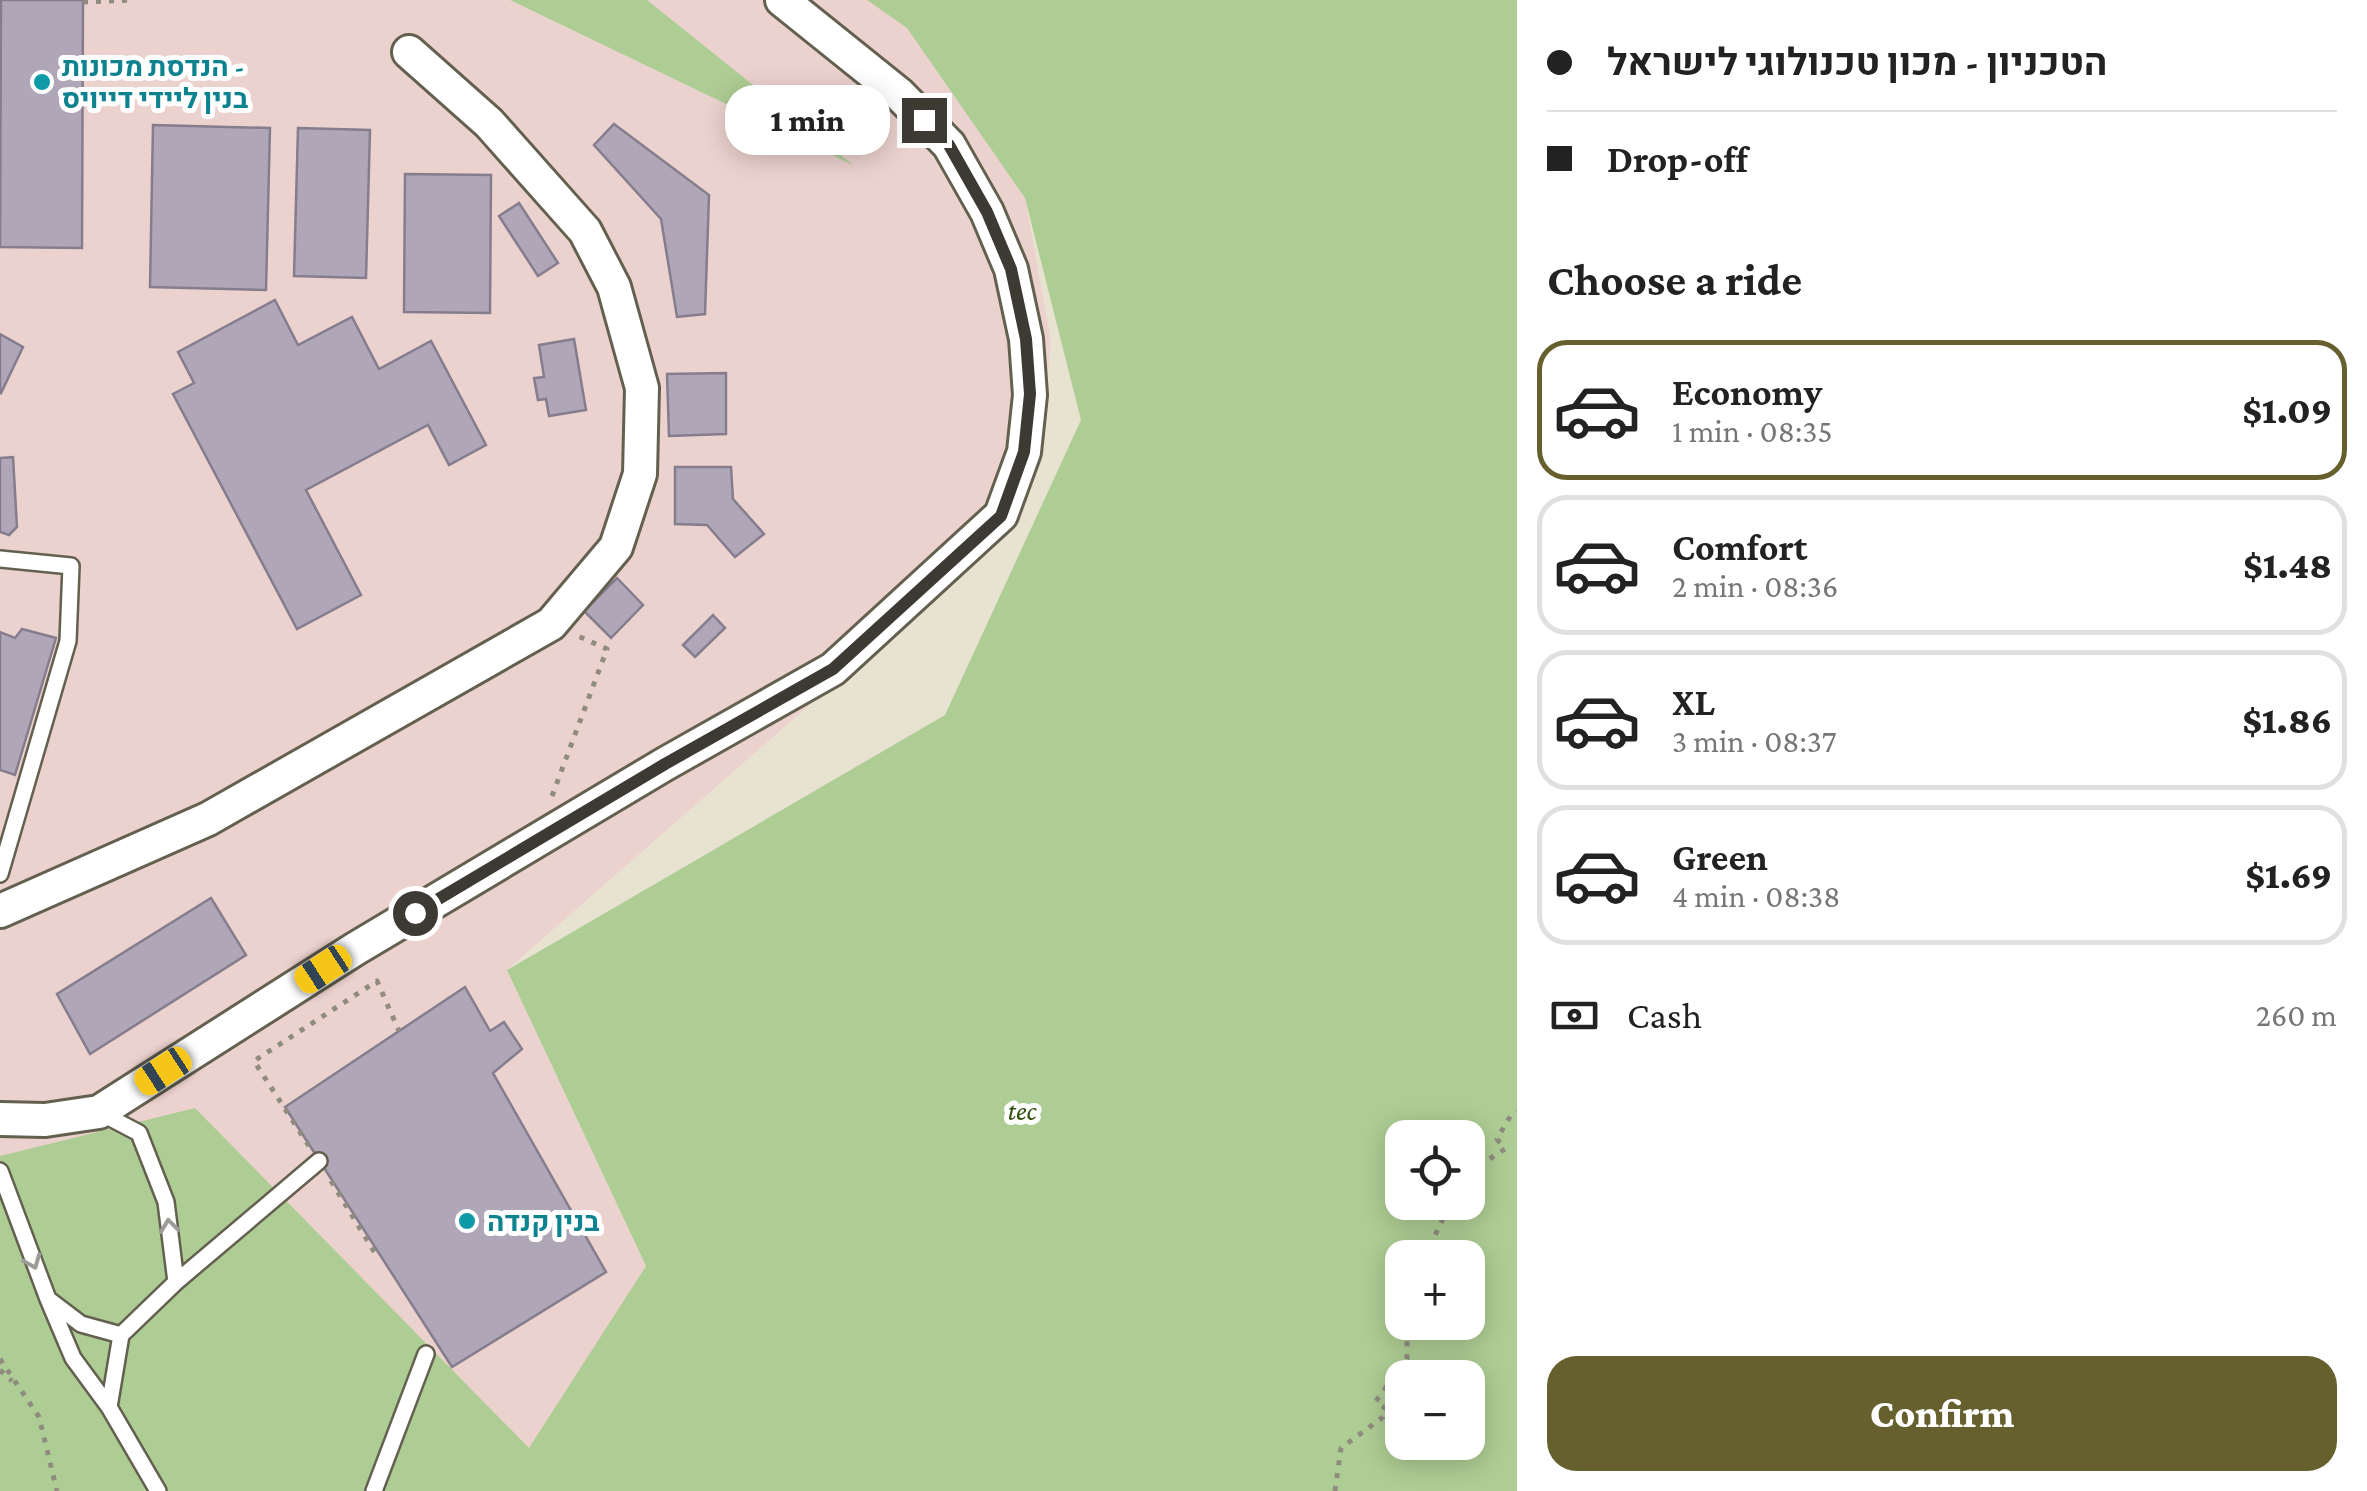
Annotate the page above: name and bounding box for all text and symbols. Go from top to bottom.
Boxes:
text: הטכניון - מכון טכנולוגי לישראל [1607,41,2107,83]
place label: הנדסת מכונות - בנין ליידי דייויס [62,51,248,114]
marker: הנדסת מכונות - בנין ליידי דייויס [31,71,53,93]
callout: 1 min [724,85,889,155]
route end [902,98,947,143]
text: 1 min [770,102,845,138]
text: Drop-off [1607,138,1748,180]
text: Choose a ride [1547,255,1802,305]
icon: car [1552,365,1642,455]
text: Economy [1672,371,1822,413]
text: $1.09 [2242,389,2332,431]
text: 1 min · 08:35 [1672,413,1833,449]
icon: car [1552,520,1642,610]
text: Comfort [1672,526,1808,568]
text: $1.48 [2243,544,2332,586]
text: 2 min · 08:36 [1672,568,1838,604]
icon: car [1552,675,1642,765]
text: XL [1672,681,1715,723]
text: $1.86 [2242,699,2332,741]
text: 3 min · 08:37 [1672,723,1836,759]
icon: car [1552,830,1642,920]
text: Green [1672,836,1768,878]
text: $1.69 [2245,854,2332,896]
text: 4 min · 08:38 [1672,878,1840,914]
route start [393,891,438,936]
car [290,940,356,998]
icon: cash [1547,988,1602,1043]
text: Cash [1627,994,1702,1036]
text: 260 m [2256,997,2337,1033]
car [130,1042,196,1100]
park label: tec [1008,1095,1038,1126]
map controls [1385,1120,1485,1460]
button: locate [1385,1120,1485,1220]
place label: בנין קנדה [487,1206,599,1237]
marker: בנין קנדה [456,1210,478,1232]
one-way arrow [159,1218,180,1234]
button: + [1385,1240,1485,1340]
one-way arrow [21,1253,41,1270]
button: Confirm [1547,1356,2337,1471]
button: − [1385,1360,1485,1460]

